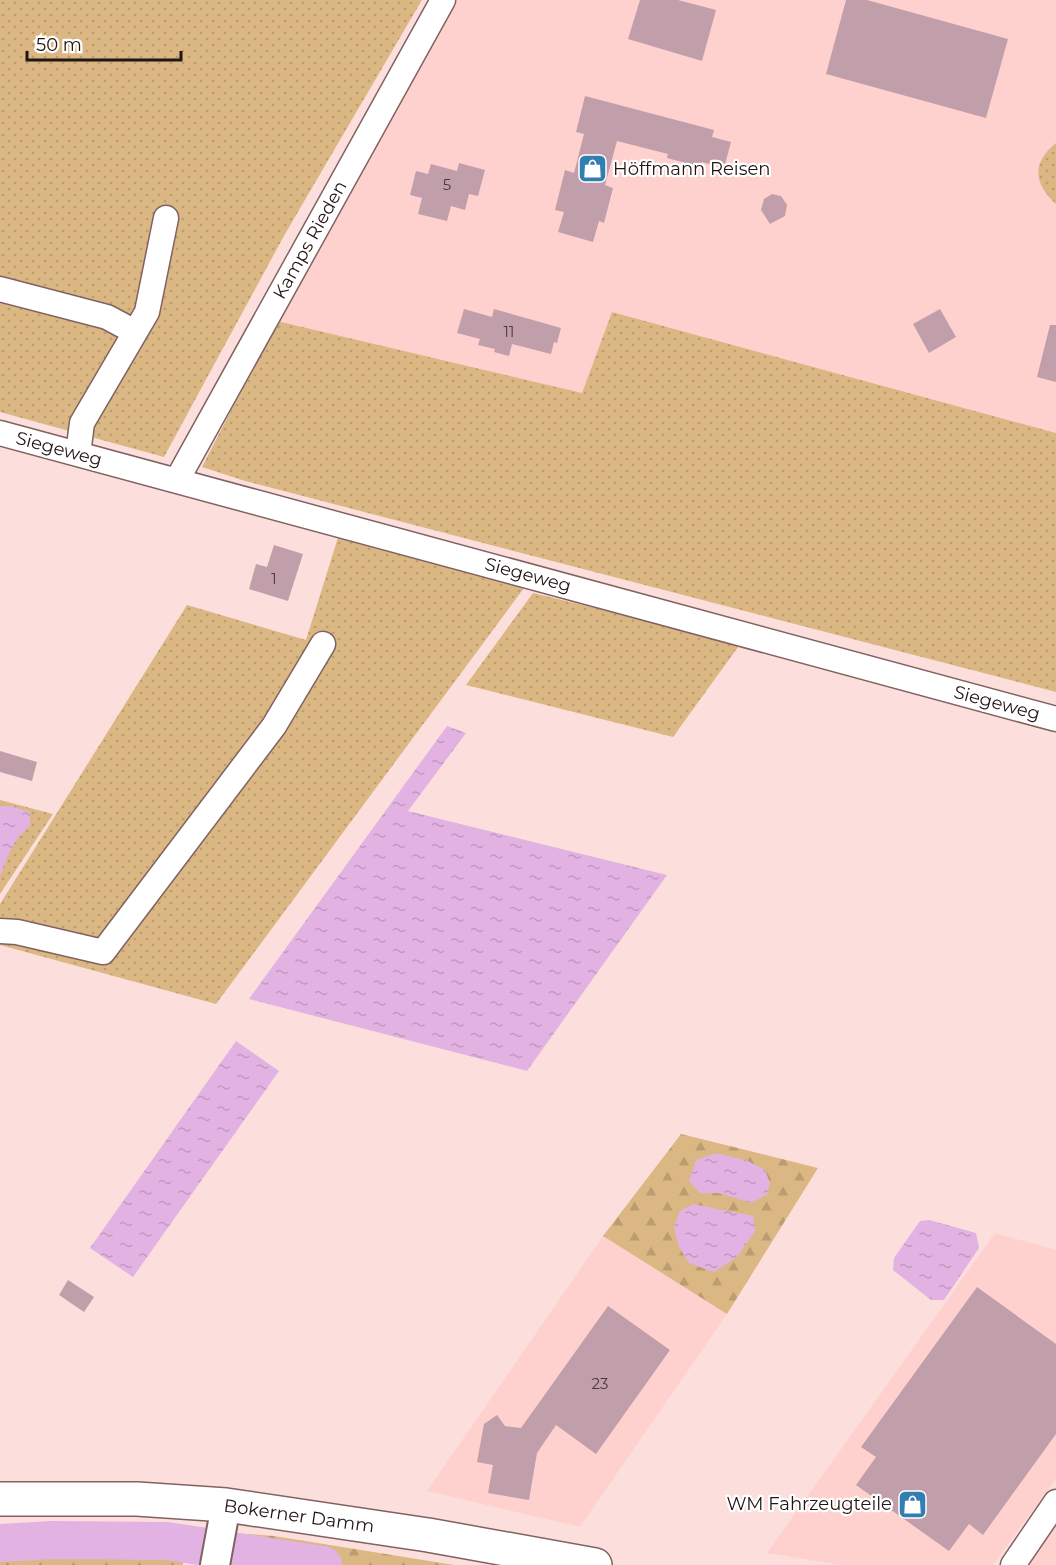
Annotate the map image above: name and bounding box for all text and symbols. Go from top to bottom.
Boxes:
scale bar [27,24,182,62]
text: 50 m [36,34,82,56]
shop icon: Höffmann Reisen [576,153,608,185]
place label: Höffmann Reisen [613,158,770,180]
house number: 5 [443,175,451,194]
street label: Kamps Rieden [268,177,352,303]
house number: 11 [504,322,514,341]
street label: Siegeweg [13,427,105,471]
street label: Siegeweg [482,553,574,597]
house number: 1 [271,569,277,588]
street label: Siegeweg [951,681,1043,725]
house number: 23 [592,1374,608,1393]
shop icon: WM Fahrzeugteile [897,1488,929,1520]
place label: WM Fahrzeugteile [727,1493,892,1515]
street label: Bokerner Damm [222,1495,376,1537]

